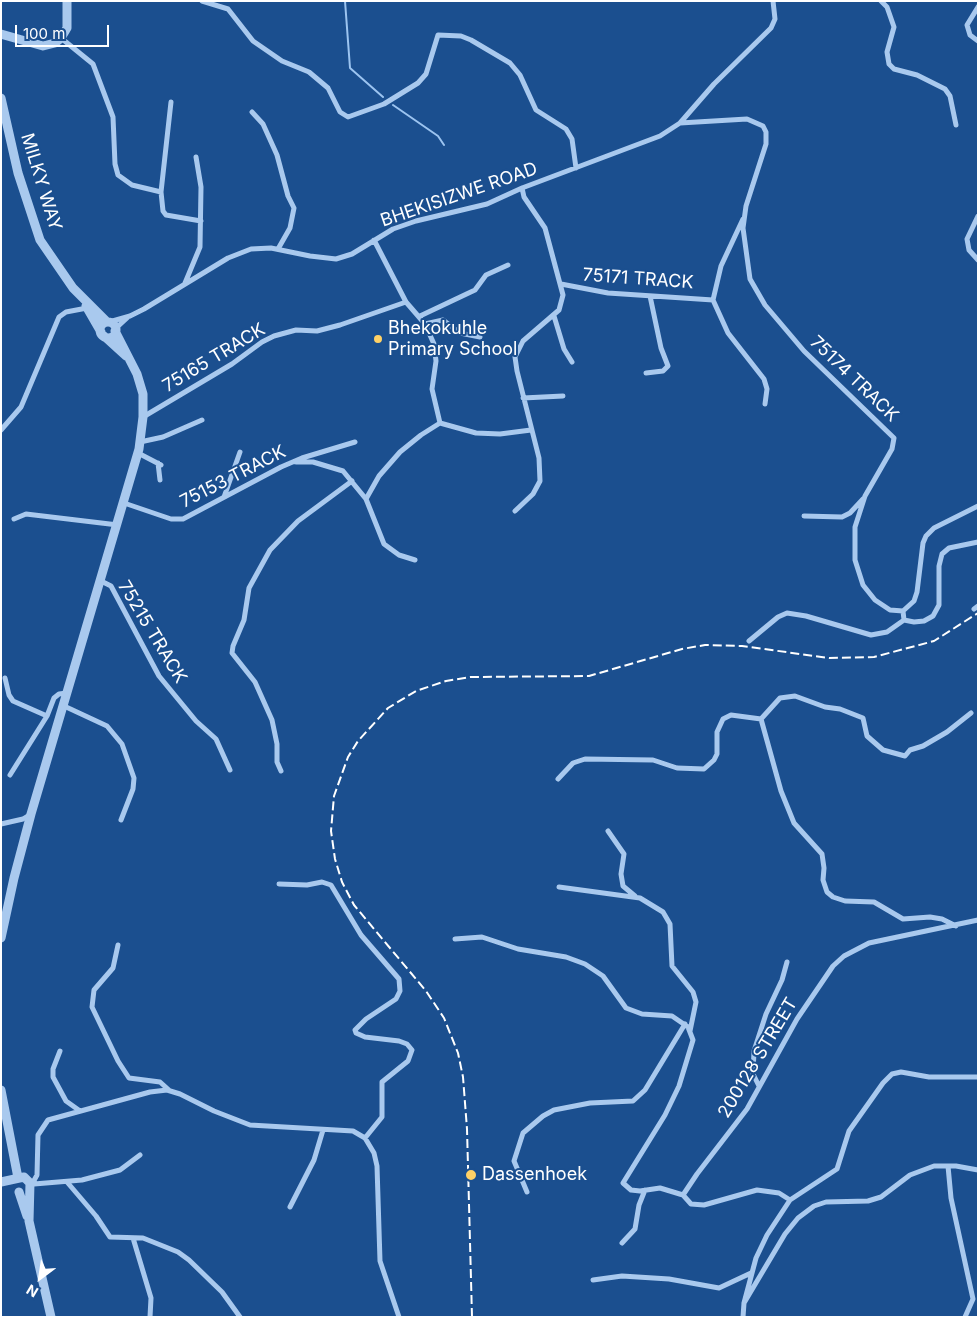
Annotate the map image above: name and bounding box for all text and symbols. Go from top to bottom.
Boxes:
scale bar [18,15,111,47]
text: 100 m [23,24,65,43]
street label: MILKY WAY [16,131,66,233]
street label: BHEKISIZWE ROAD [378,158,540,232]
street label: 75171 TRACK [582,264,694,294]
place label: Bhekokuhle Primary School [388,318,517,360]
street label: 75165 TRACK [159,319,269,397]
street label: 75174 TRACK [805,332,903,426]
marker: Bhekokuhle Primary School [372,333,384,345]
street label: 75153 TRACK [177,441,289,513]
street label: 75215 TRACK [113,577,191,687]
street label: 200128 STREET [714,994,802,1122]
place label: Dassenhoek [482,1164,587,1186]
marker: Dassenhoek [464,1168,478,1182]
north arrow [15,1253,65,1303]
text: N [23,1281,41,1301]

